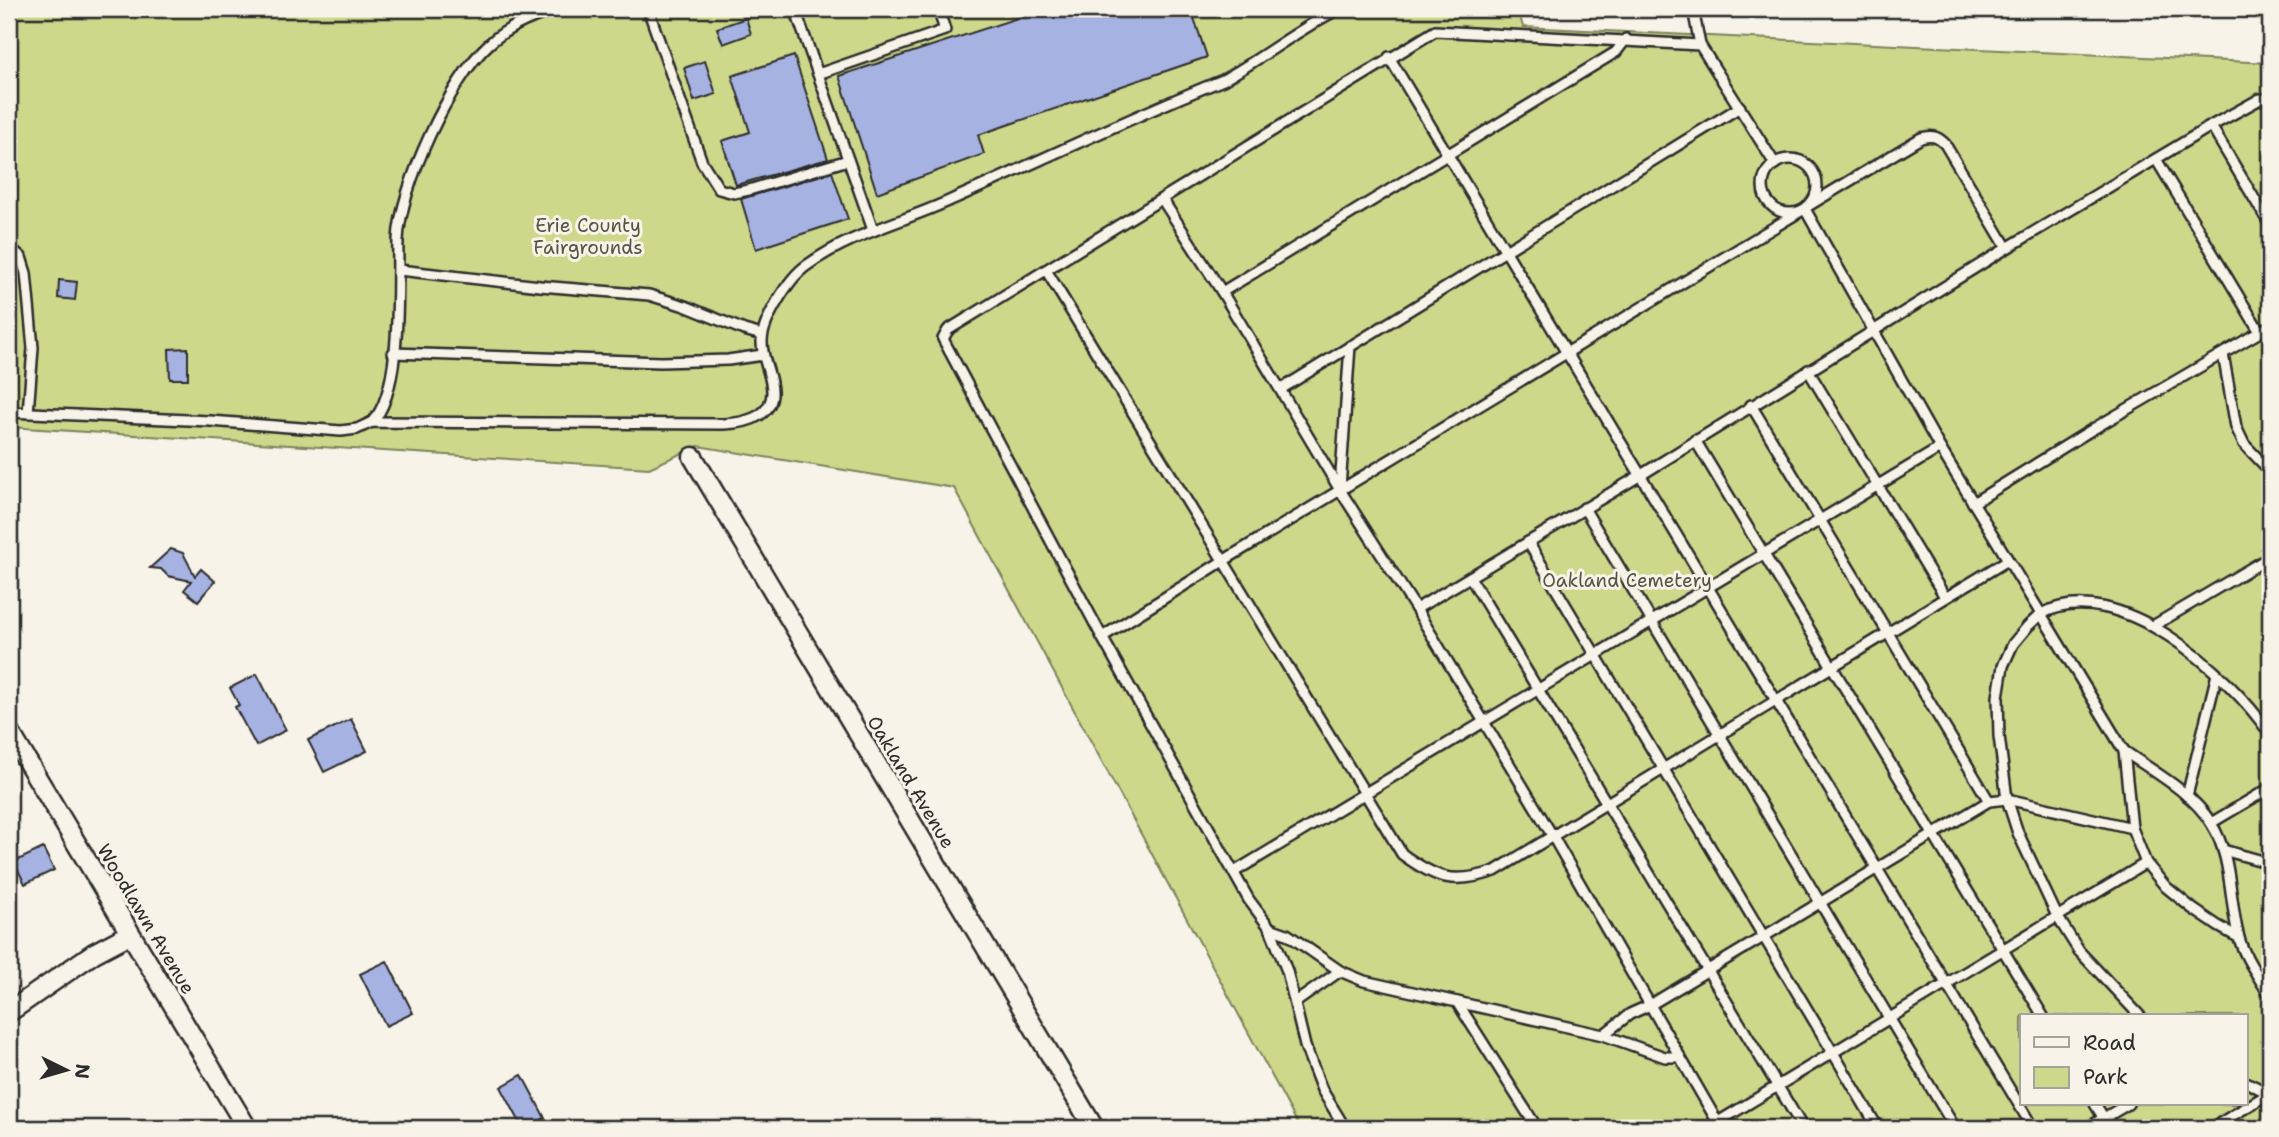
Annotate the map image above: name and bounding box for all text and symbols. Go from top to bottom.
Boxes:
park label: Erie County Fairgrounds [533,213,643,260]
park label: Oakland Cemetery [1542,568,1712,593]
street label: Oakland Avenue [862,711,960,853]
street label: Woodlawn Avenue [91,839,201,999]
legend [2020,1014,2248,1106]
text: Road [2083,1029,2136,1057]
north arrow [32,1036,102,1106]
text: N [69,1063,96,1080]
text: Park [2083,1063,2128,1091]

